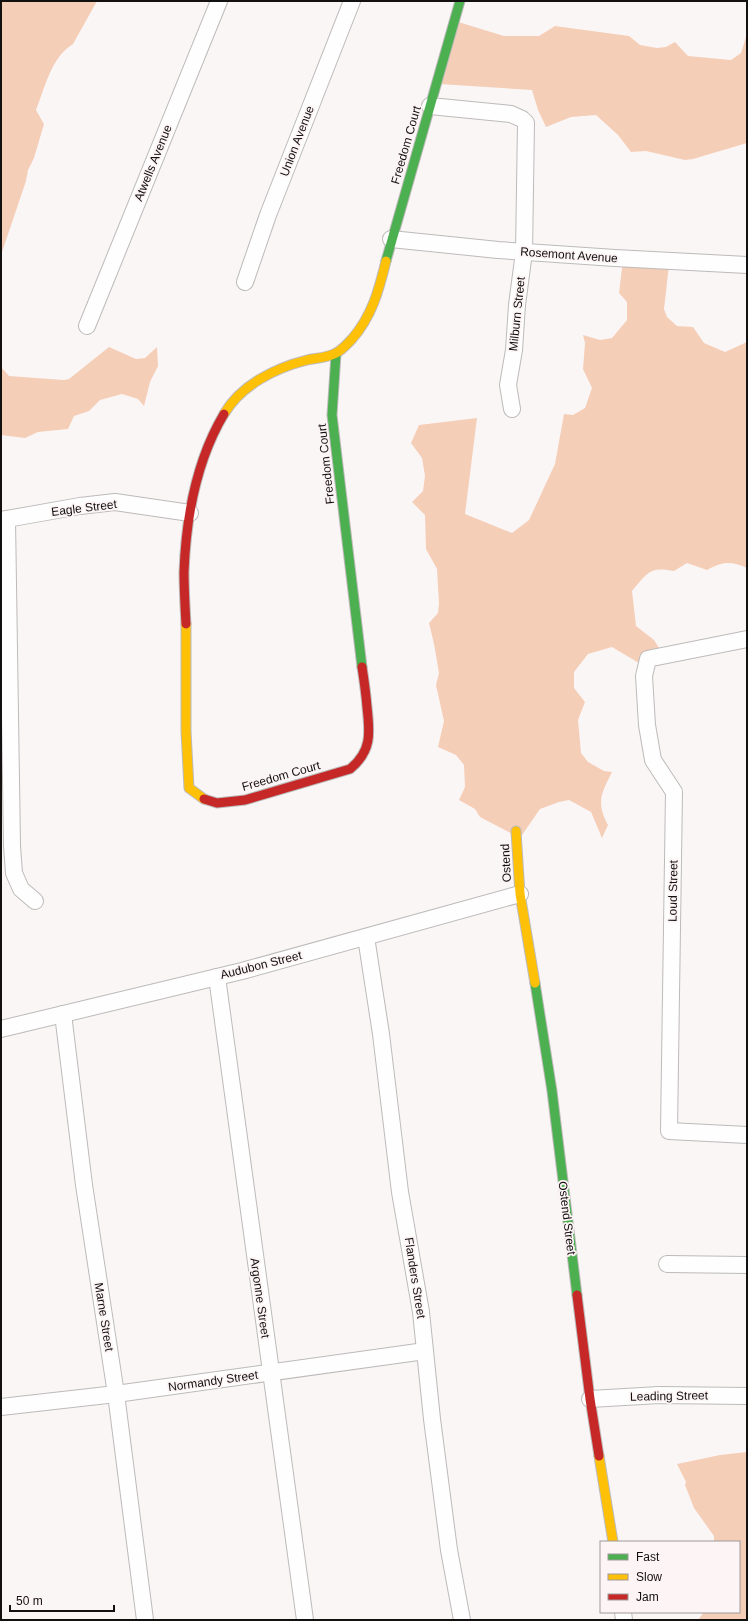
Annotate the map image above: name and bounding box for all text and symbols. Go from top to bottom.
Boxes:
street label: Union Avenue [277,103,317,178]
street label: Freedom Court [388,104,424,186]
street label: Atwells Avenue [131,122,175,203]
street label: Rosemont Avenue [520,245,619,265]
street label: Milburn Street [506,275,528,352]
street label: Freedom Court [315,422,337,505]
street label: Eagle Street [50,497,118,519]
street label: Freedom Court [240,758,322,794]
street label: Ostend [498,843,514,883]
street label: Loud Street [665,859,681,922]
street label: Audubon Street [219,948,304,982]
street label: Ostend Street [556,1180,579,1256]
street label: Flanders Street [402,1236,428,1320]
street label: Argonne Street [247,1257,273,1340]
street label: Marne Street [92,1282,116,1353]
street label: Normandy Street [167,1368,260,1394]
street label: Leading Street [630,1388,709,1404]
legend [600,1541,740,1613]
text: Fast [636,1550,660,1564]
text: Slow [636,1570,662,1584]
scale bar [10,1587,114,1613]
text: Jam [636,1590,659,1604]
text: 50 m [16,1594,43,1608]

